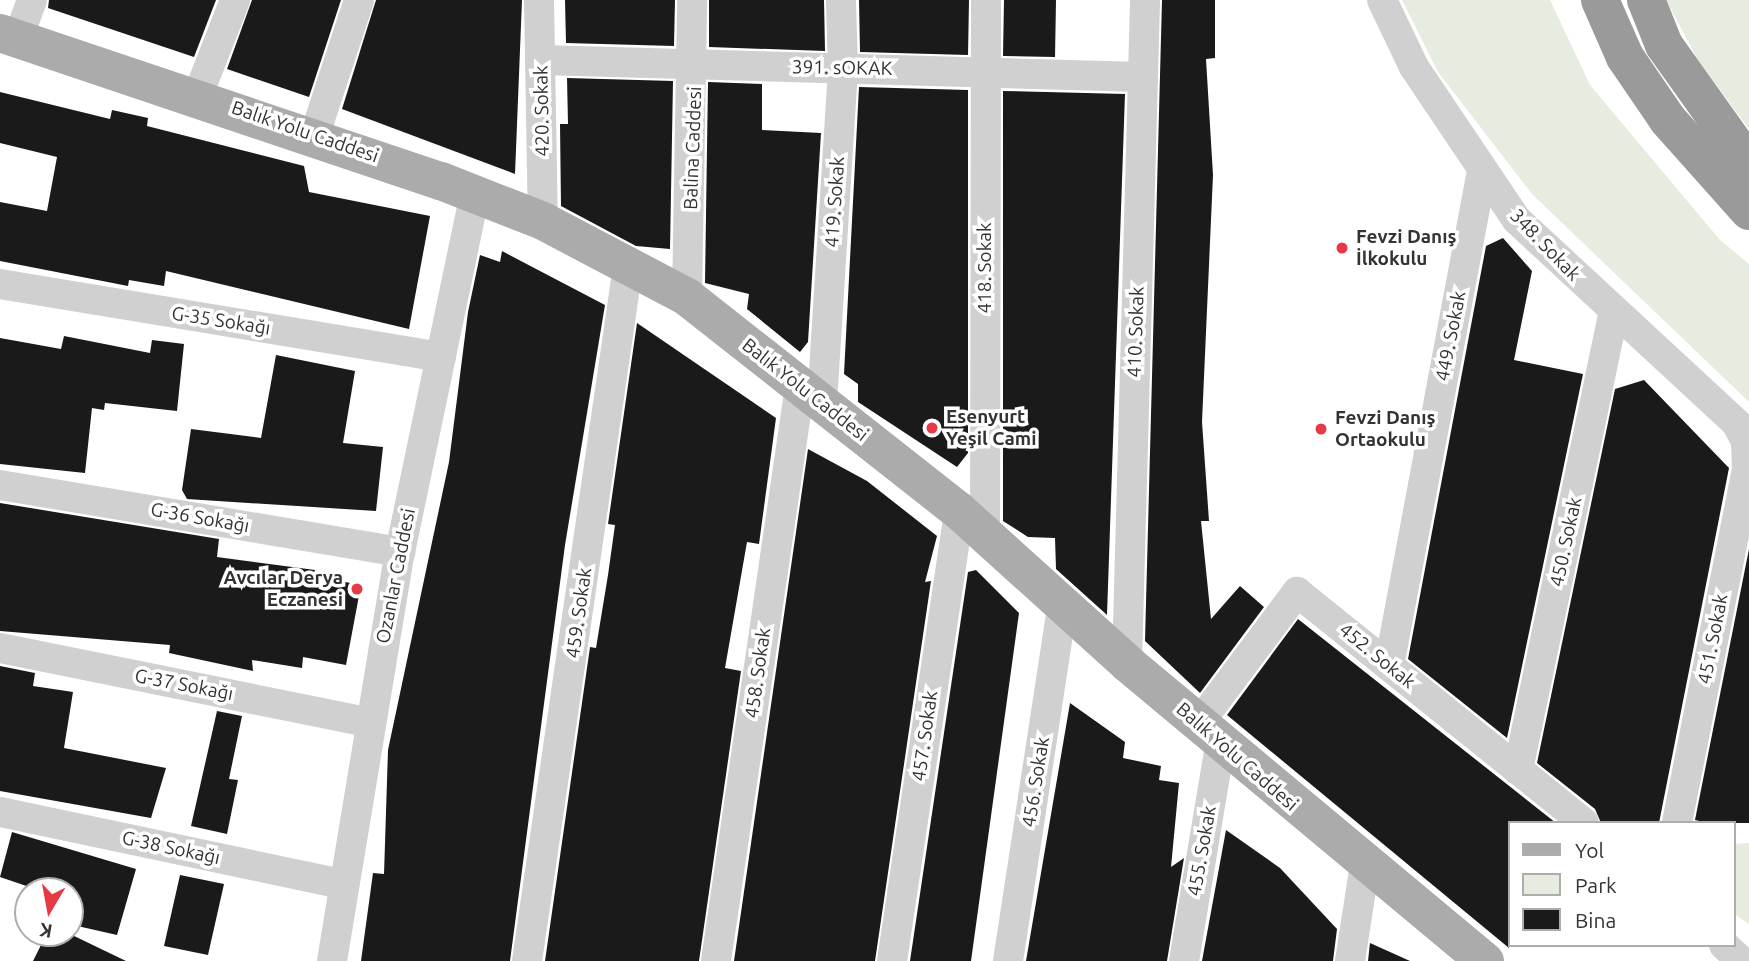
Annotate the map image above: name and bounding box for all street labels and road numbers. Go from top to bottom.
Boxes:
street label: 391. sOKAK [792,56,892,80]
street label: 420. Sokak [530,65,554,157]
street label: Balina Caddesi [679,86,707,210]
street label: Balık Yolu Caddesi [229,96,381,168]
street label: 419. Sokak [820,156,850,248]
street label: 348. Sokak [1505,204,1585,286]
street label: 418. Sokak [974,222,996,314]
street label: 410. Sokak [1123,286,1149,378]
street label: 449. Sokak [1431,289,1471,383]
street label: G-35 Sokağı [170,302,272,340]
street label: Balık Yolu Caddesi [737,334,873,446]
street label: 450. Sokak [1545,495,1587,589]
street label: G-36 Sokağı [149,498,251,538]
street label: Ozanlar Caddesi [372,506,420,646]
street label: 459. Sokak [561,566,597,660]
street label: 451. Sokak [1693,592,1733,686]
street label: 452. Sokak [1334,618,1420,694]
street label: 458. Sokak [740,626,776,720]
street label: G-37 Sokağı [133,664,235,706]
street label: 457. Sokak [907,689,943,783]
street label: Balık Yolu Caddesi [1171,698,1303,816]
street label: 456. Sokak [1018,735,1054,829]
street label: 455. Sokak [1183,804,1221,898]
street label: G-38 Sokağı [120,826,222,870]

